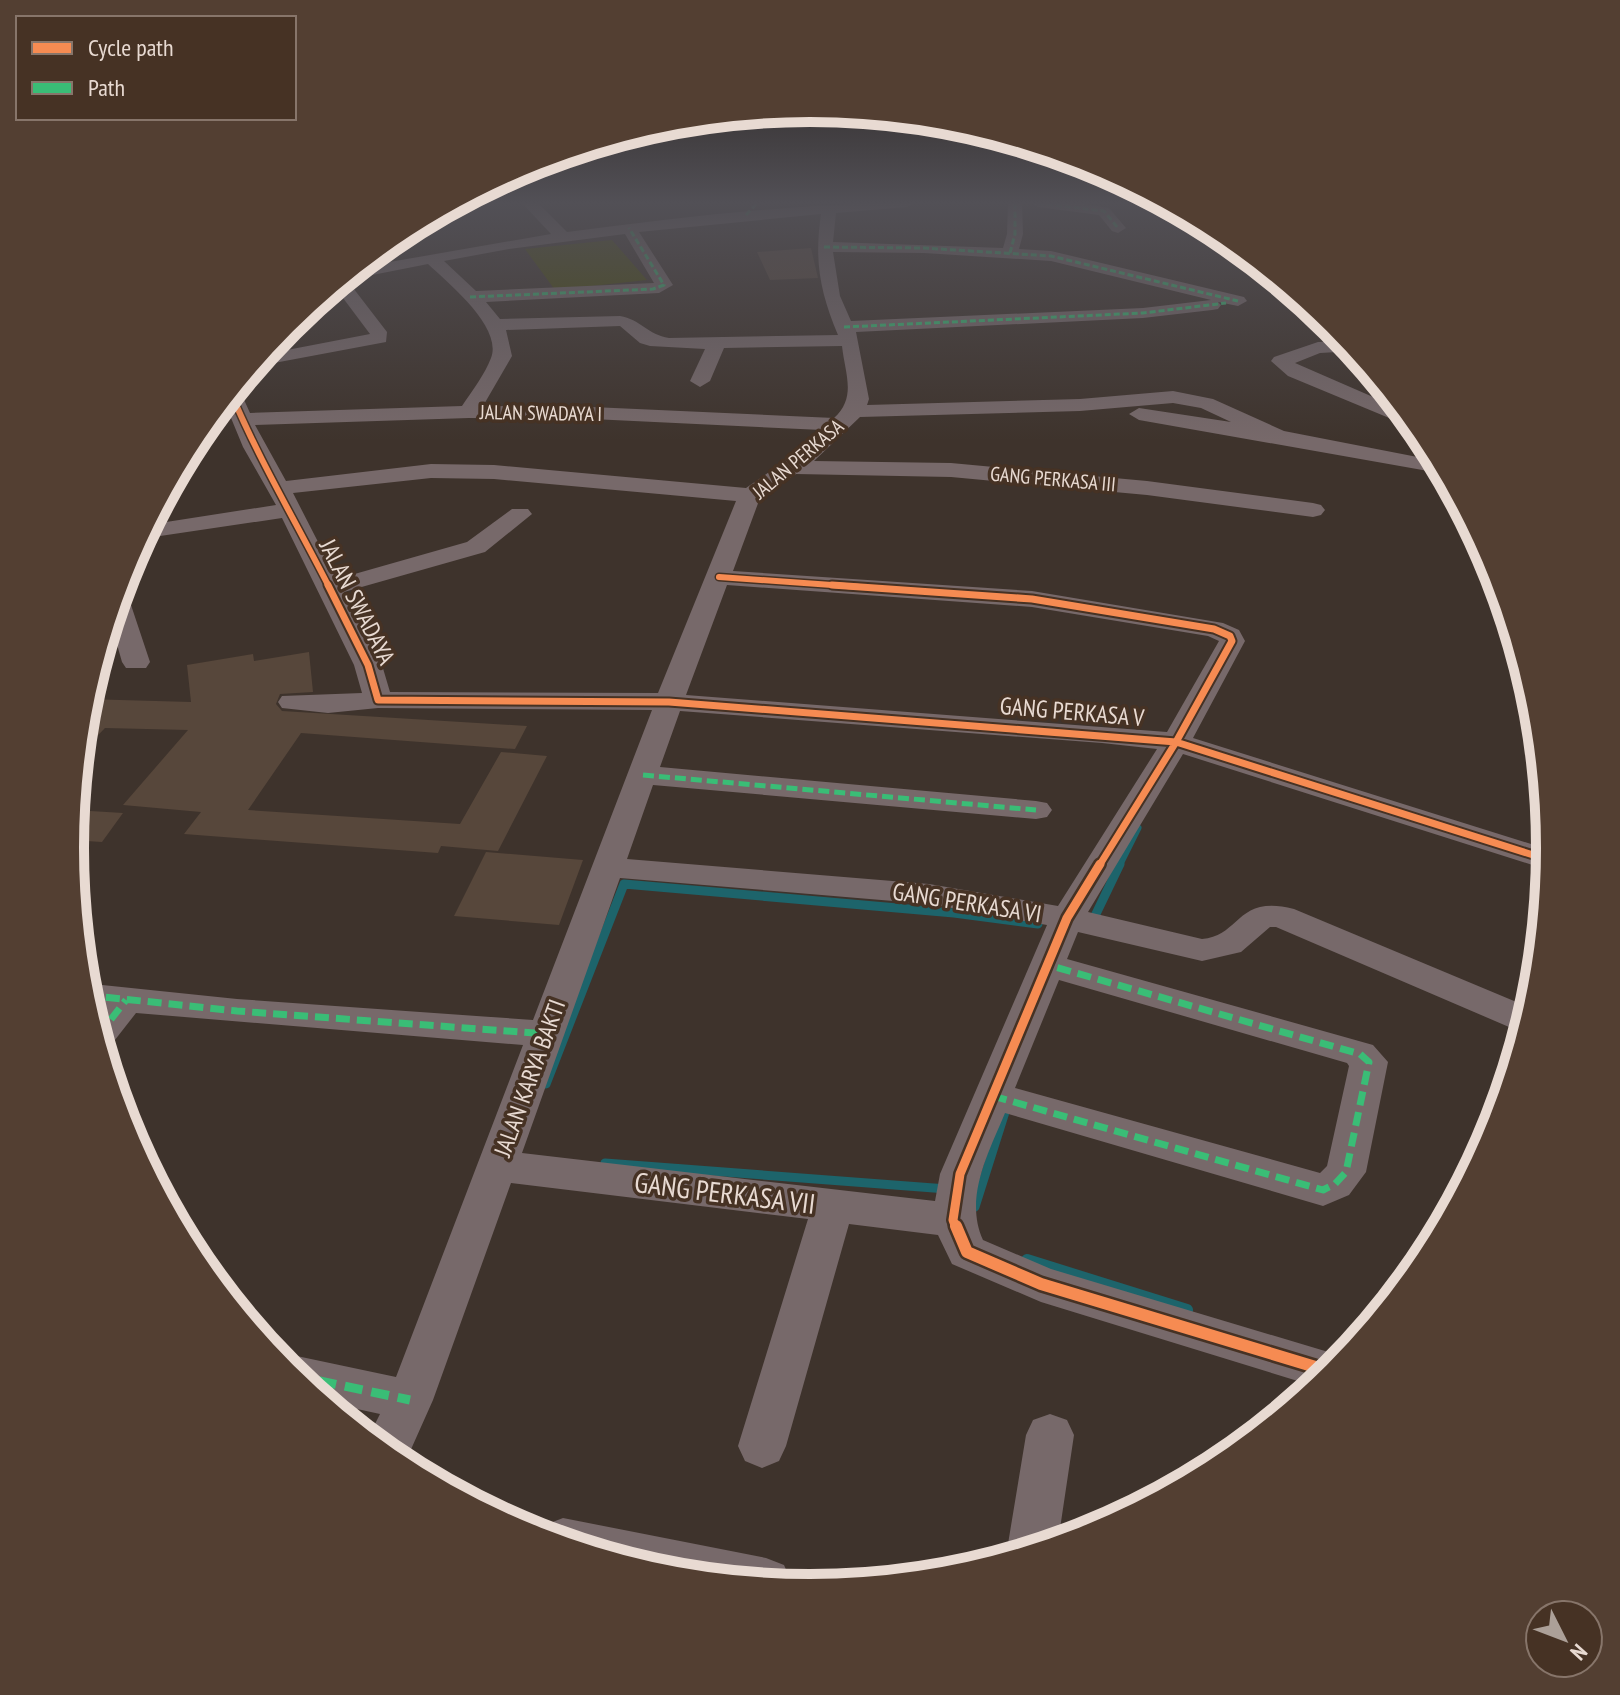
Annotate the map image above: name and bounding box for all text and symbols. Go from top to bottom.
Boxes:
legend [16,16,296,120]
text: Cycle path [88,32,174,63]
text: Path [88,72,125,103]
street label: JALAN SWADAYA I [479,399,602,427]
street label: JALAN PERKASA [746,413,849,505]
street label: GANG PERKASA III [989,461,1117,497]
street label: JALAN SWADAYA [312,533,403,670]
street label: GANG PERKASA V [999,690,1146,733]
street label: GANG PERKASA VI [890,875,1044,930]
street label: JALAN KARYA BAKTI [486,995,572,1162]
street label: GANG PERKASA VII [633,1163,818,1222]
north arrow [1524,1599,1604,1679]
text: N [1564,1639,1593,1666]

